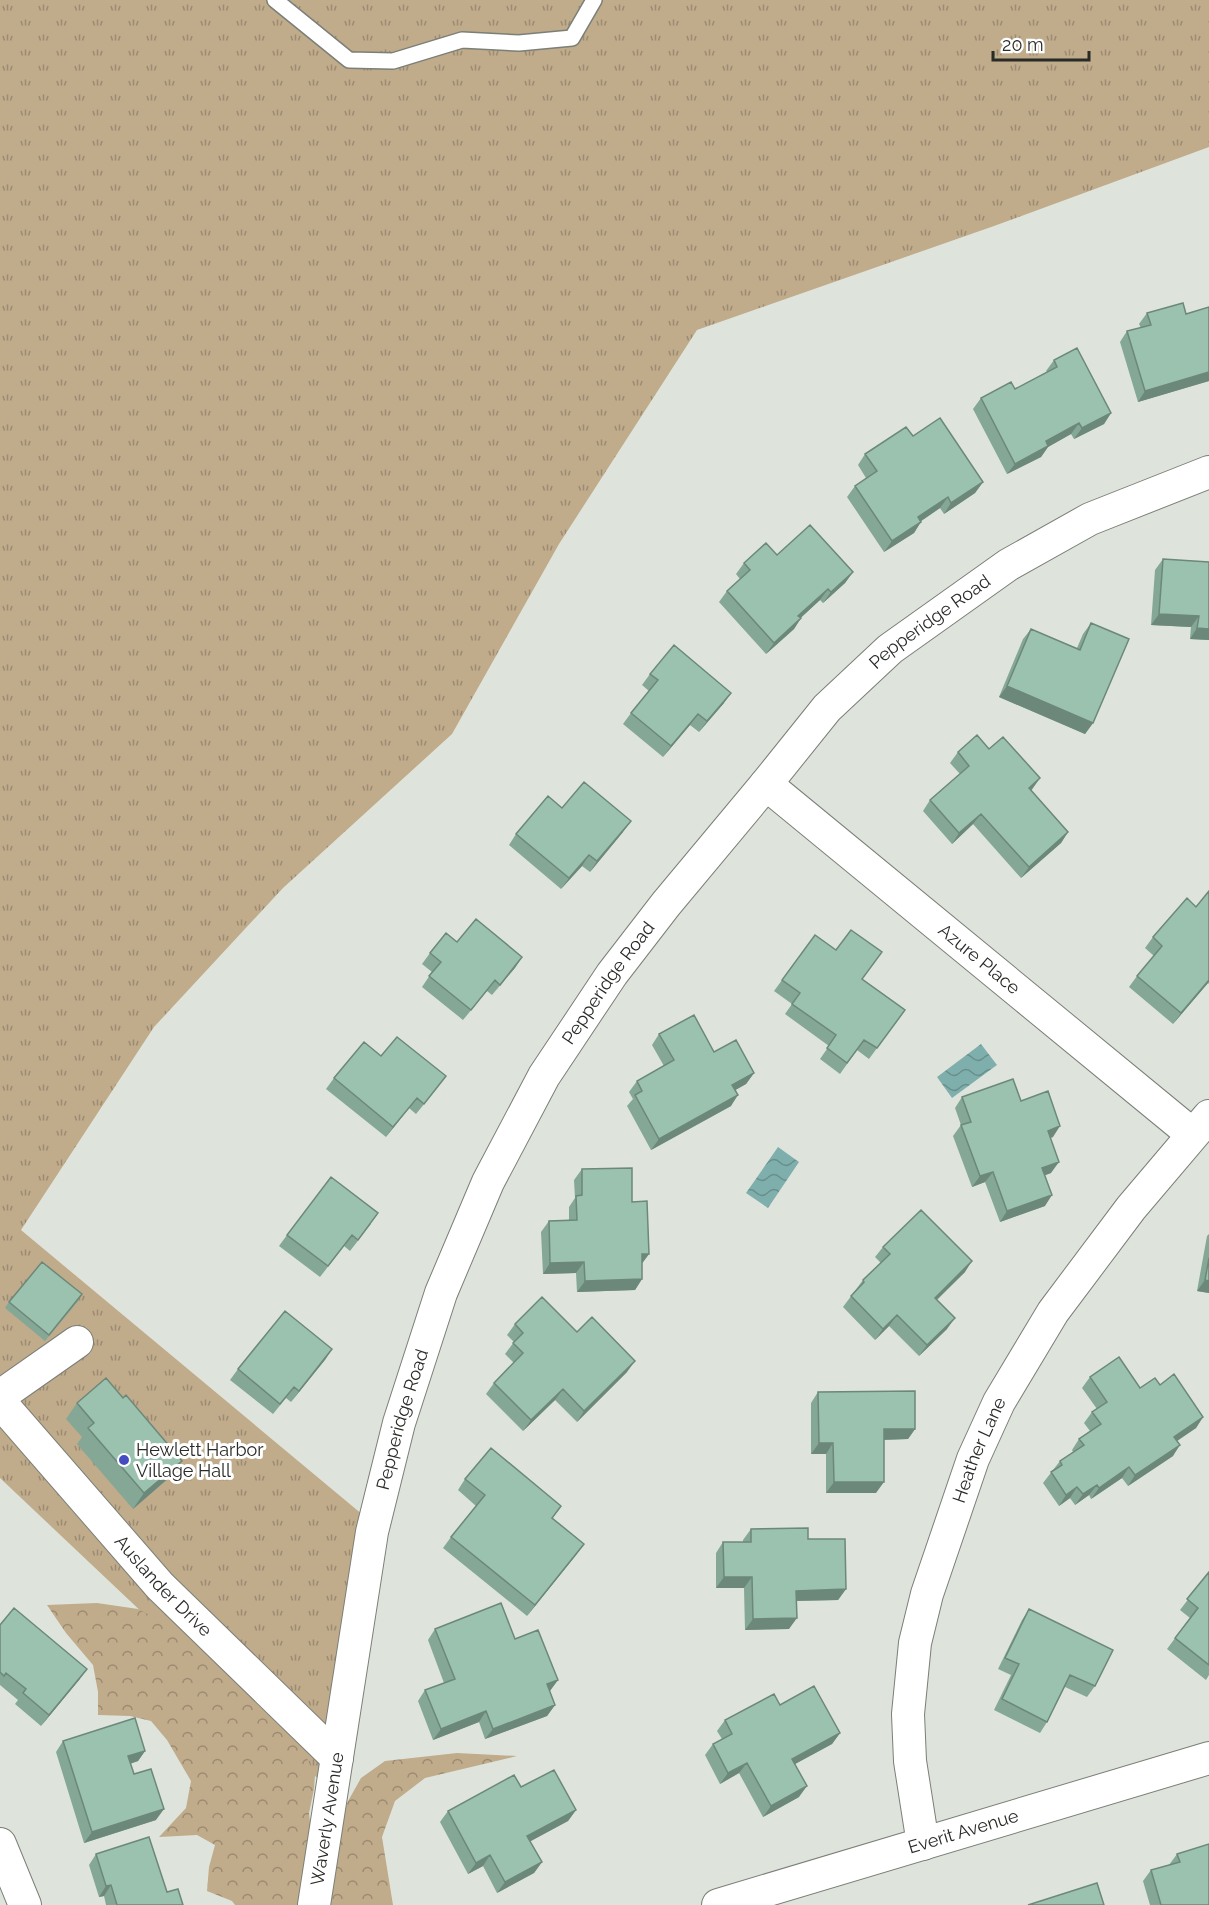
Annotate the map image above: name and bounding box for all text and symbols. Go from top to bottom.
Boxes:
scale bar [993,24,1089,62]
text: 20 m [1002,34,1044,55]
street label: Pepperidge Road [865,570,994,673]
street label: Pepperidge Road [557,917,659,1048]
street label: Azure Place [935,919,1025,999]
street label: Pepperidge Road [372,1346,432,1492]
street label: Heather Lane [948,1393,1010,1505]
place label: Hewlett Harbor Village Hall [136,1439,264,1481]
marker: Hewlett Harbor Village Hall [117,1453,131,1467]
street label: Auslander Drive [111,1531,217,1641]
street label: Waverly Avenue [306,1750,348,1887]
street label: Everit Avenue [905,1805,1021,1858]

